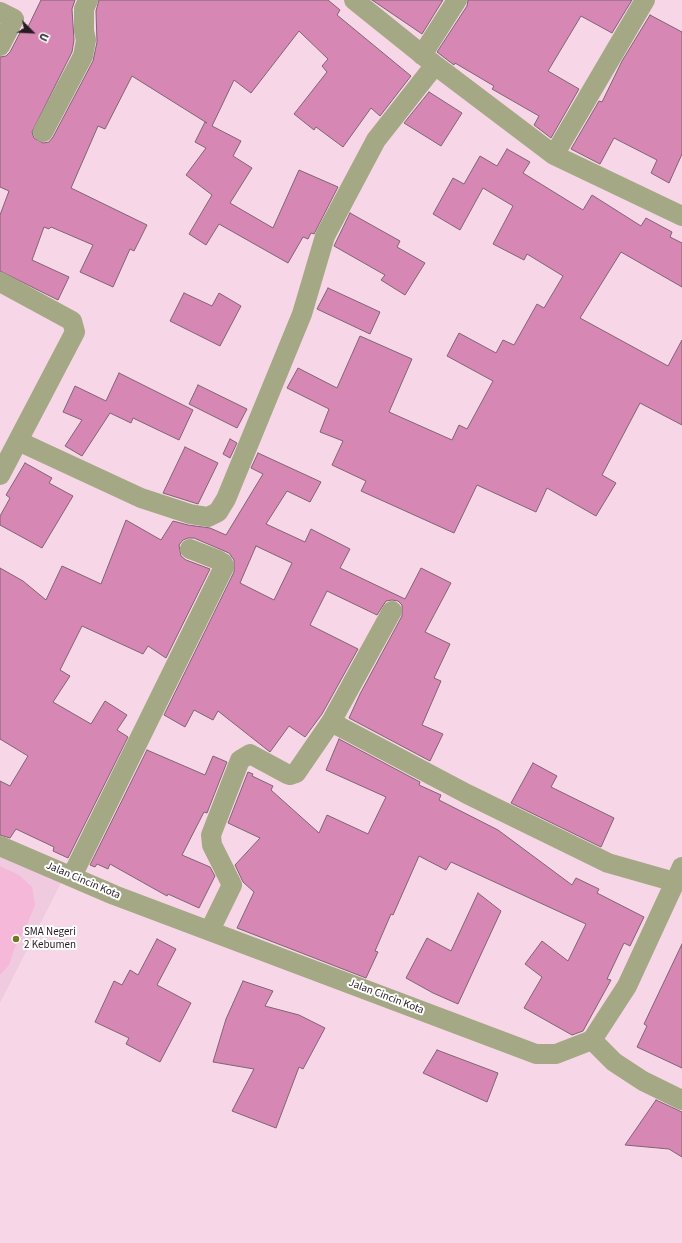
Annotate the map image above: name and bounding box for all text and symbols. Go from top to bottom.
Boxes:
north arrow [12,12,52,52]
text: U [35,31,52,43]
street label: Jalan Cincin Kota [44,859,122,903]
place label: SMA Negeri 2 Kebumen [24,926,76,952]
marker: SMA Negeri 2 Kebumen [11,934,21,944]
street label: Jalan Cincin Kota [347,977,425,1017]

